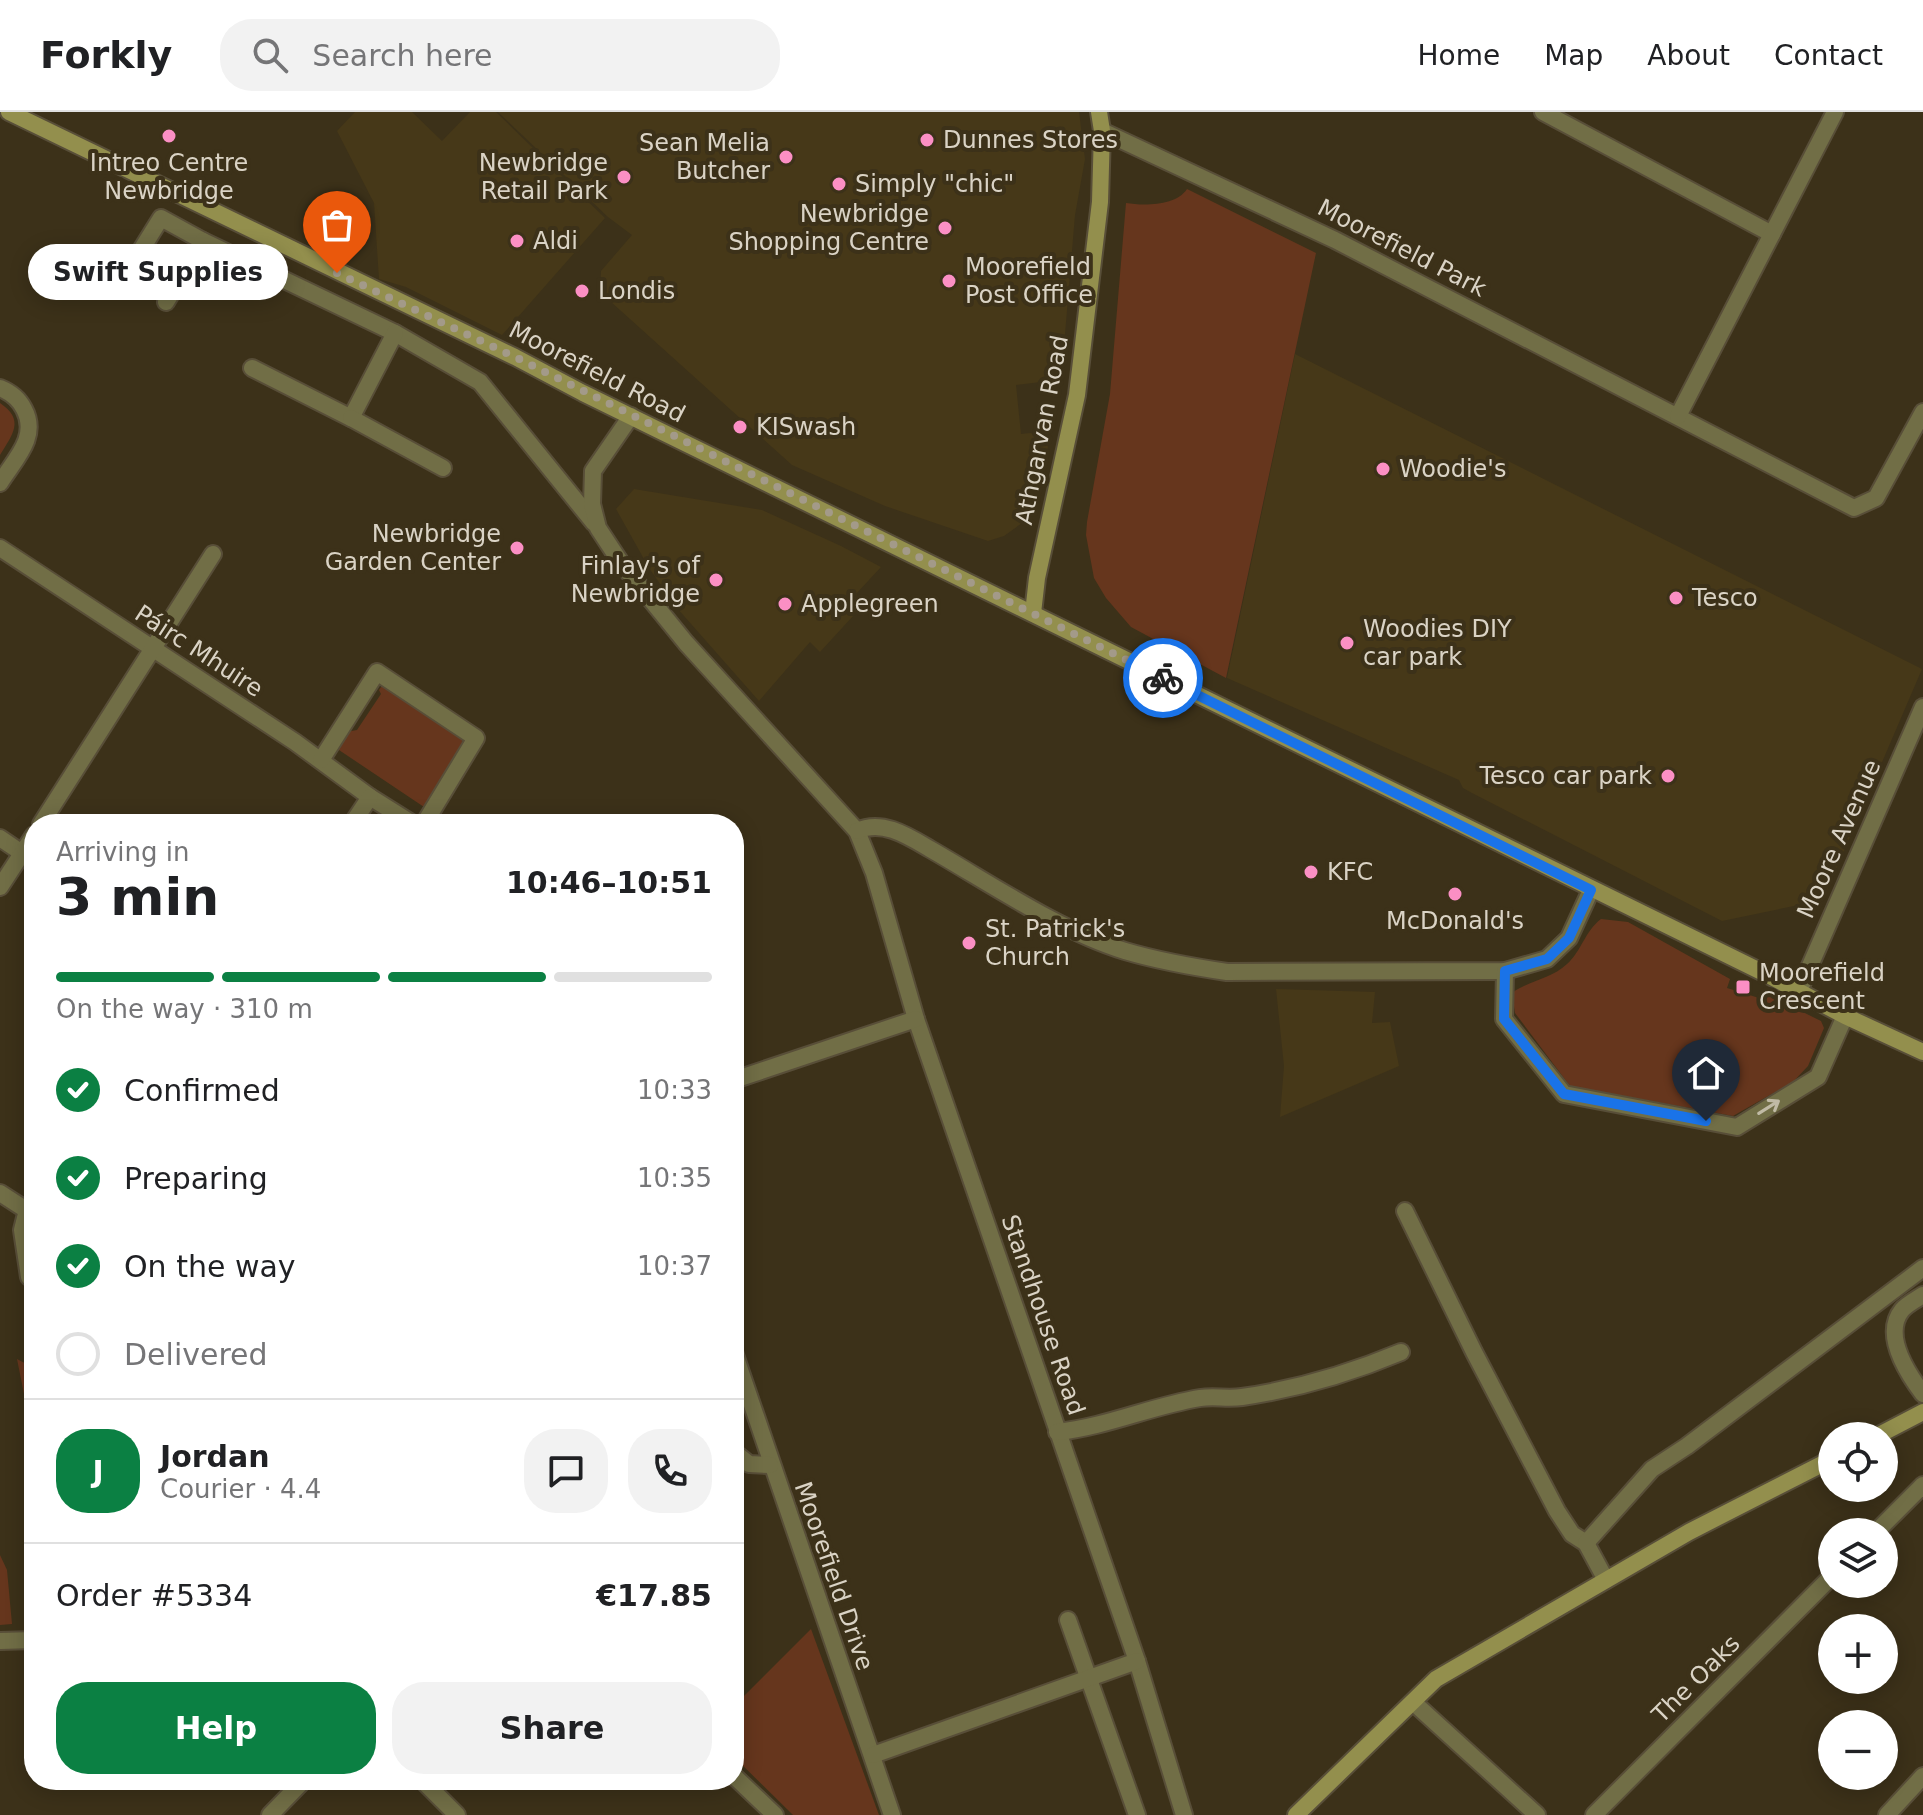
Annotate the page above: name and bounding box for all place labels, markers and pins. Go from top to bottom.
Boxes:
place label: Dunnes Stores [943,126,1118,154]
marker: Intreo Centre Newbridge [160,127,178,145]
place label: Sean Melia Butcher [639,129,770,185]
marker: Dunnes Stores [918,131,936,149]
marker: Sean Melia Butcher [777,148,795,166]
place label: Intreo Centre Newbridge [90,149,248,205]
place label: Newbridge Retail Park [479,149,608,205]
marker: Newbridge Retail Park [615,168,633,186]
place label: Simply "chic" [855,170,1014,198]
marker: Simply "chic" [830,175,848,193]
pin [303,191,371,273]
place label: Newbridge Shopping Centre [728,200,929,256]
marker: Newbridge Shopping Centre [936,219,954,237]
place label: Aldi [533,227,578,255]
marker: Aldi [508,232,526,250]
callout: Swift Supplies [29,245,289,301]
place label: Moorefield Post Office [965,253,1093,309]
marker: Moorefield Post Office [940,272,958,290]
place label: Londis [598,277,675,305]
marker: Londis [573,282,591,300]
place label: KISwash [756,413,856,441]
marker: KISwash [731,418,749,436]
place label: Woodie's [1399,455,1506,483]
marker: Woodie's [1374,460,1392,478]
place label: Newbridge Garden Center [325,520,501,576]
marker: Newbridge Garden Center [508,539,526,557]
place label: Finlay's of Newbridge [571,552,701,608]
marker: Finlay's of Newbridge [707,571,725,589]
place label: Tesco [1691,584,1758,612]
marker: Tesco [1667,589,1685,607]
place label: Applegreen [801,590,939,618]
marker: Applegreen [776,595,794,613]
place label: Woodies DIY car park [1363,615,1512,671]
marker: Woodies DIY car park [1338,634,1356,652]
place label: Tesco car park [1479,762,1652,790]
marker: Tesco car park [1659,767,1677,785]
place label: KFC [1327,858,1373,886]
marker: KFC [1302,863,1320,881]
marker: McDonald's [1446,885,1464,903]
place label: McDonald's [1386,907,1524,935]
place label: St. Patrick's Church [985,915,1125,971]
marker: St. Patrick's Church [960,934,978,952]
place label: Moorefield Crescent [1759,959,1885,1015]
marker: Moorefield Crescent [1734,978,1752,996]
pin [1672,1039,1740,1121]

